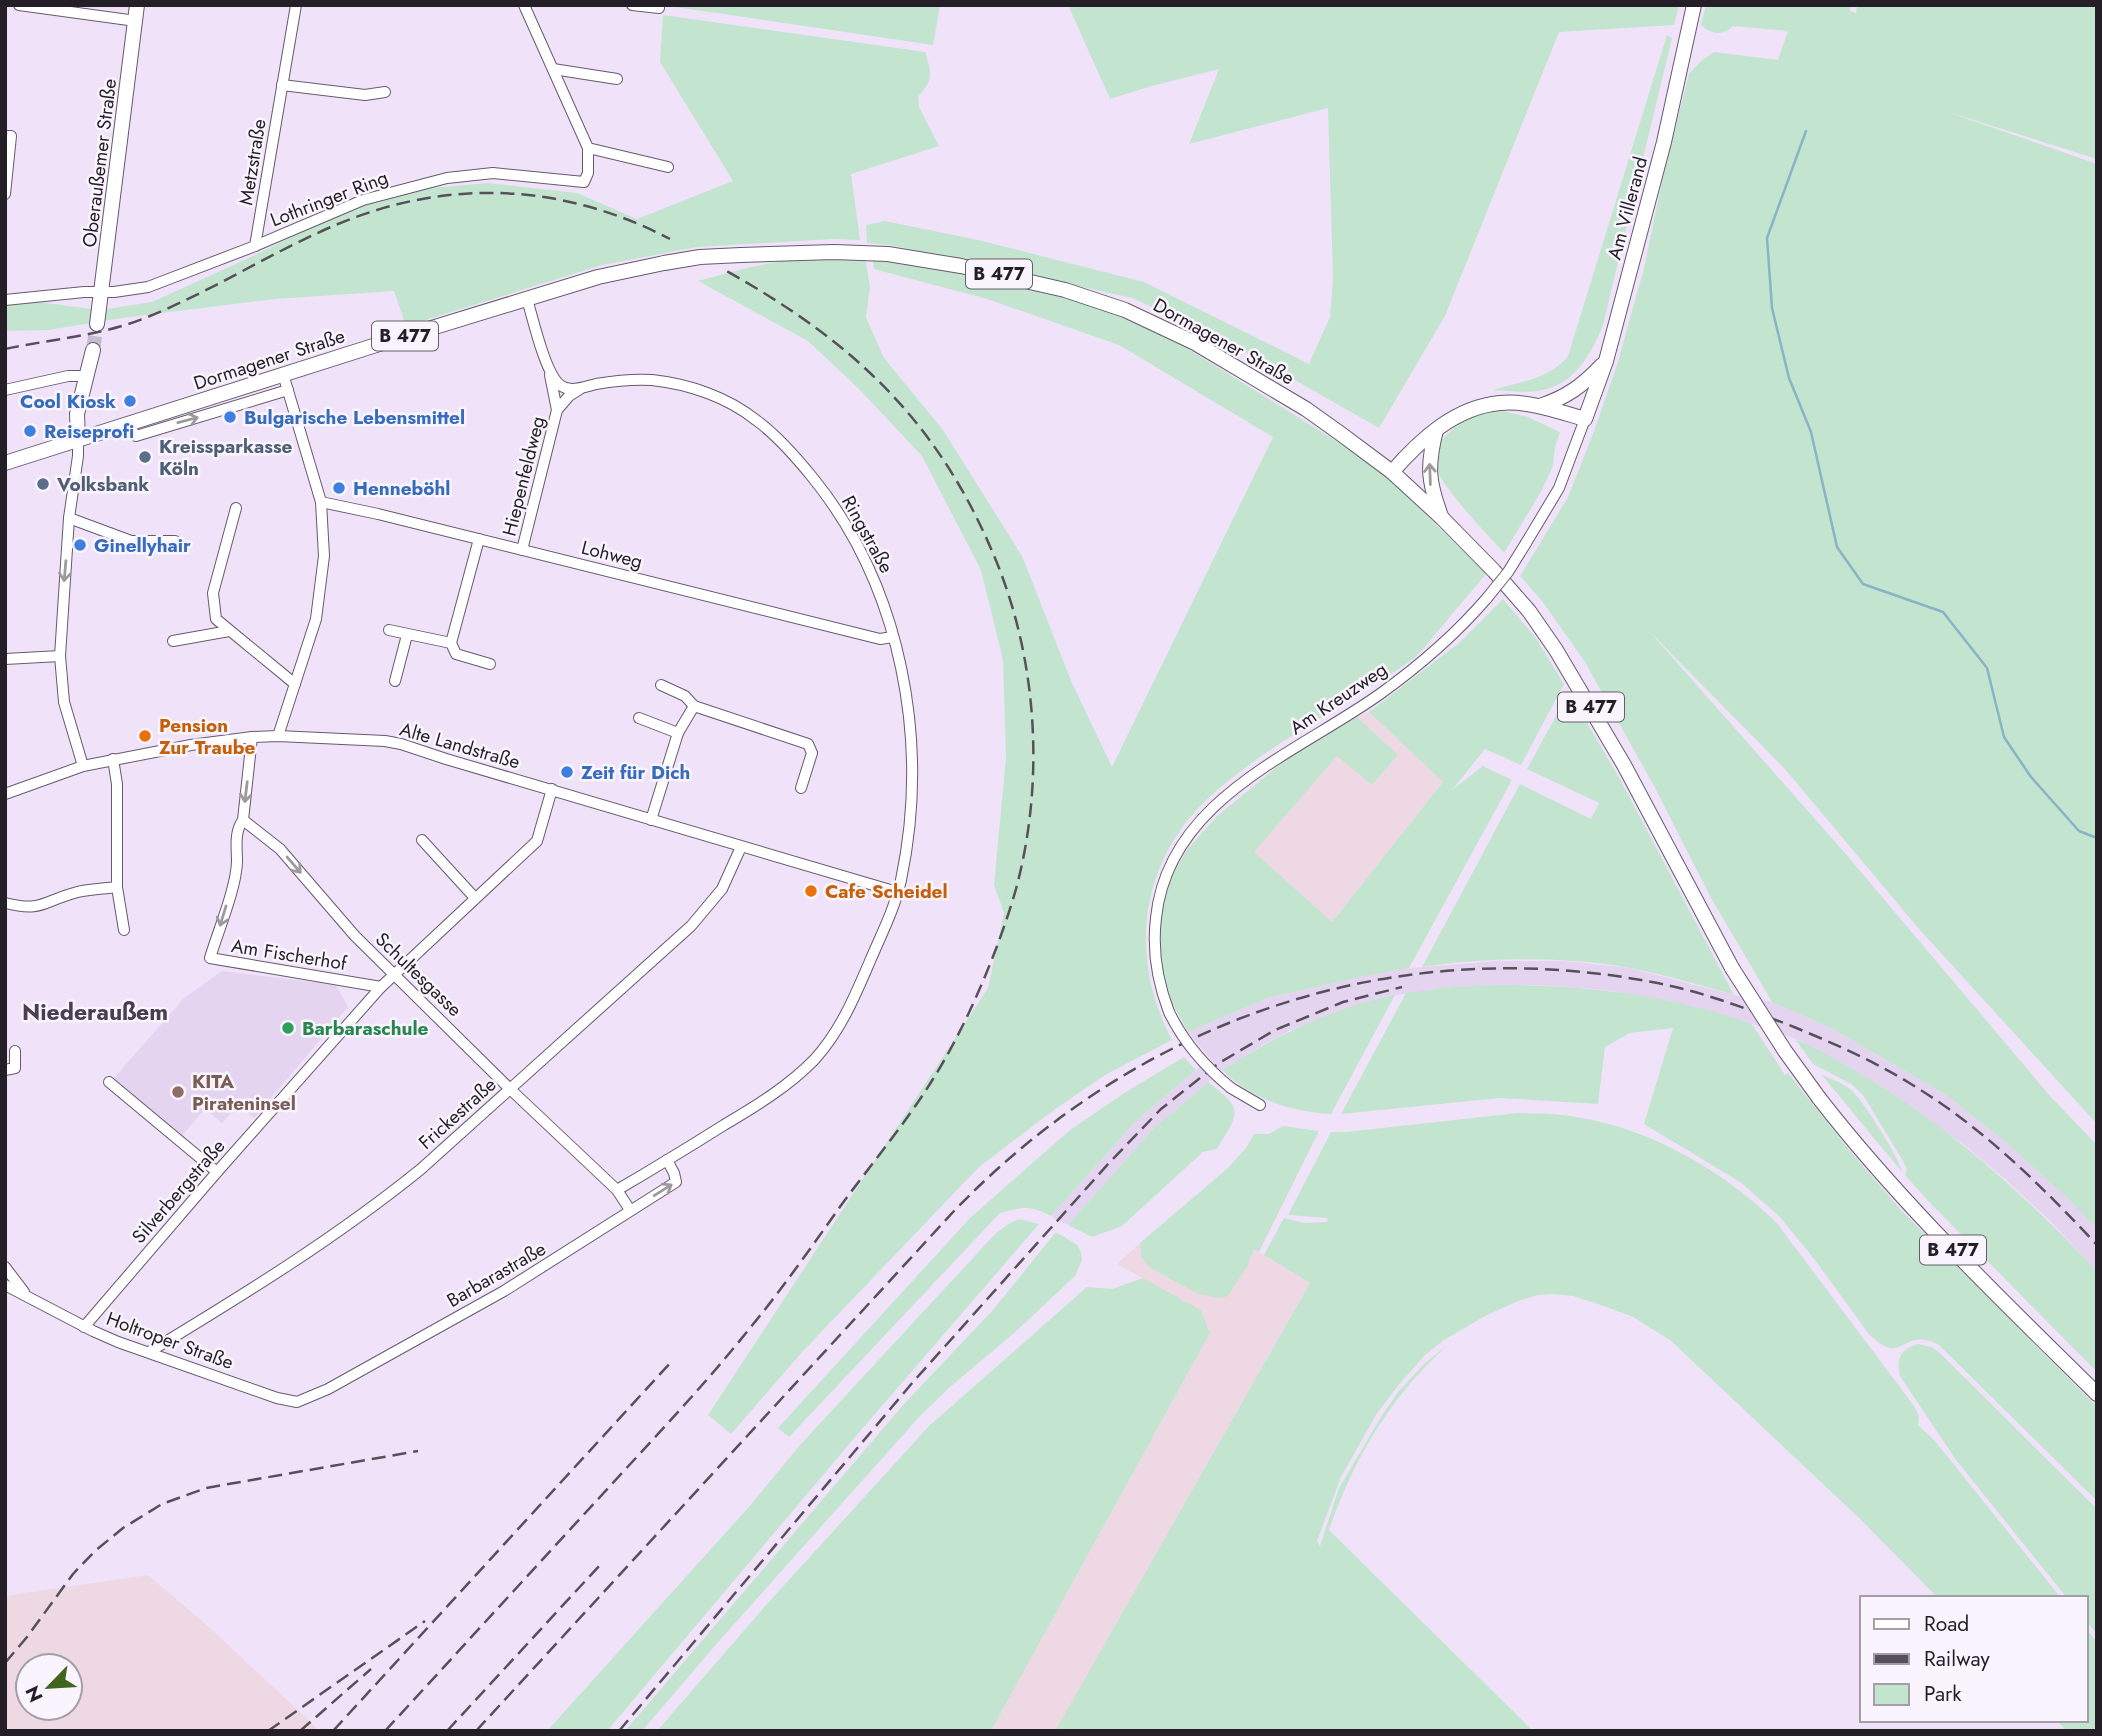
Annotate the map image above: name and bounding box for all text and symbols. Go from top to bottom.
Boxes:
street label: Oberaußemer Straße [76,77,123,249]
street label: Metzstraße [232,117,273,207]
street label: Am Villerand [1601,154,1654,263]
street label: Lothringer Ring [266,164,392,233]
road number: B 477 [966,260,1032,288]
street label: Dormagener Straße [1148,291,1299,392]
street label: Dormagener Straße [190,322,348,397]
road number: B 477 [372,322,438,350]
place label: Cool Kiosk [20,388,116,415]
marker: Cool Kiosk [122,393,138,409]
place label: Bulgarische Lebensmittel [244,404,465,431]
marker: Bulgarische Lebensmittel [222,409,238,425]
one-way arrow [177,413,199,426]
street label: Hiepenfeldweg [496,413,551,539]
place label: Reiseprofi [44,418,134,445]
marker: Reiseprofi [22,423,38,439]
place label: Kreissparkasse Köln [159,433,293,482]
marker: Kreissparkasse Köln [137,449,153,465]
one-way arrow [1424,463,1437,486]
place label: Volksbank [56,471,149,498]
place label: Henneböhl [353,475,450,502]
marker: Volksbank [35,476,51,492]
marker: Henneböhl [331,480,347,496]
street label: Ringstraße [835,491,900,578]
place label: Ginellyhair [94,532,191,559]
street label: Lohweg [579,534,645,575]
marker: Ginellyhair [72,537,88,553]
one-way arrow [58,560,71,582]
street label: Am Kreuzweg [1284,656,1392,741]
road number: B 477 [1558,692,1624,722]
place label: Pension Zur Traube [159,712,255,761]
street label: Alte Landstraße [397,715,523,776]
marker: Pension Zur Traube [137,728,153,744]
place label: Zeit für Dich [581,759,690,786]
marker: Zeit für Dich [559,764,575,780]
one-way arrow [239,780,252,803]
one-way arrow [286,855,302,873]
place label: Cafe Scheidel [825,878,948,905]
marker: Cafe Scheidel [803,883,819,899]
one-way arrow [215,905,228,927]
street label: Schultesgasse [369,926,468,1023]
street label: Am Fischerhof [229,932,349,977]
district label: Niederaußem [22,995,168,1029]
place label: Barbaraschule [302,1015,429,1042]
marker: Barbaraschule [280,1020,296,1036]
place label: KITA Pirateninsel [192,1068,296,1117]
street label: Frickestraße [413,1071,502,1155]
marker: KITA Pirateninsel [170,1084,186,1100]
street label: Silverbergstraße [125,1133,231,1249]
one-way arrow [653,1182,672,1197]
street label: Barbarastraße [442,1235,551,1314]
road number: B 477 [1920,1236,1986,1265]
street label: Holtroper Straße [102,1305,237,1376]
legend [1860,1596,2088,1722]
text: Road [1924,1609,1969,1639]
text: Railway [1924,1644,1990,1674]
north arrow [14,1652,84,1722]
text: Park [1924,1679,1962,1709]
text: N [19,1681,49,1707]

